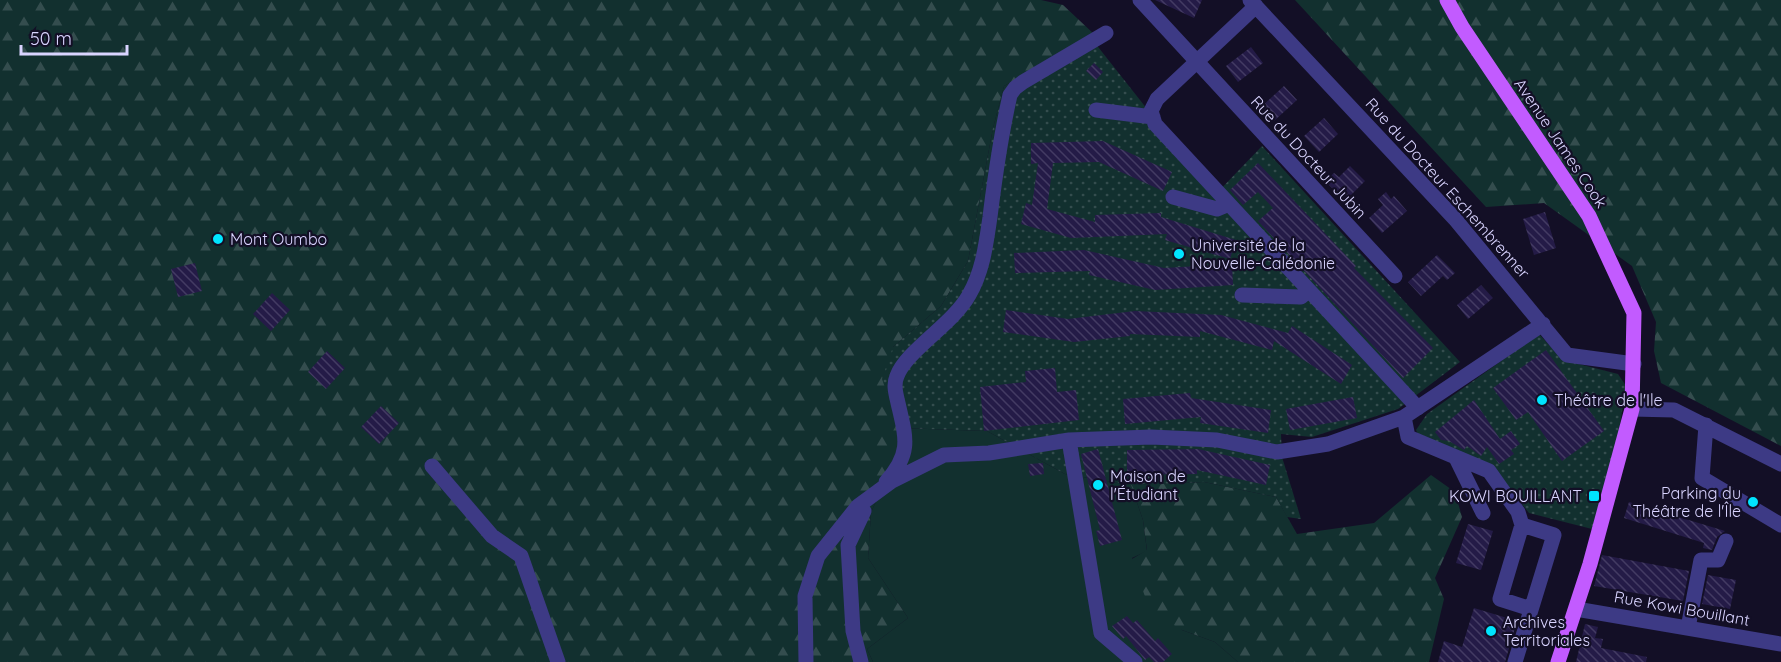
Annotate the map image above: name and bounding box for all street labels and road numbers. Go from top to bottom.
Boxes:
street label: Avenue James Cook [1510,74,1612,212]
street label: Rue du Docteur Jubin [1247,91,1371,223]
street label: Rue du Docteur Eschembrenner [1362,94,1534,282]
street label: Rue Kowi Bouillant [1613,586,1751,630]

